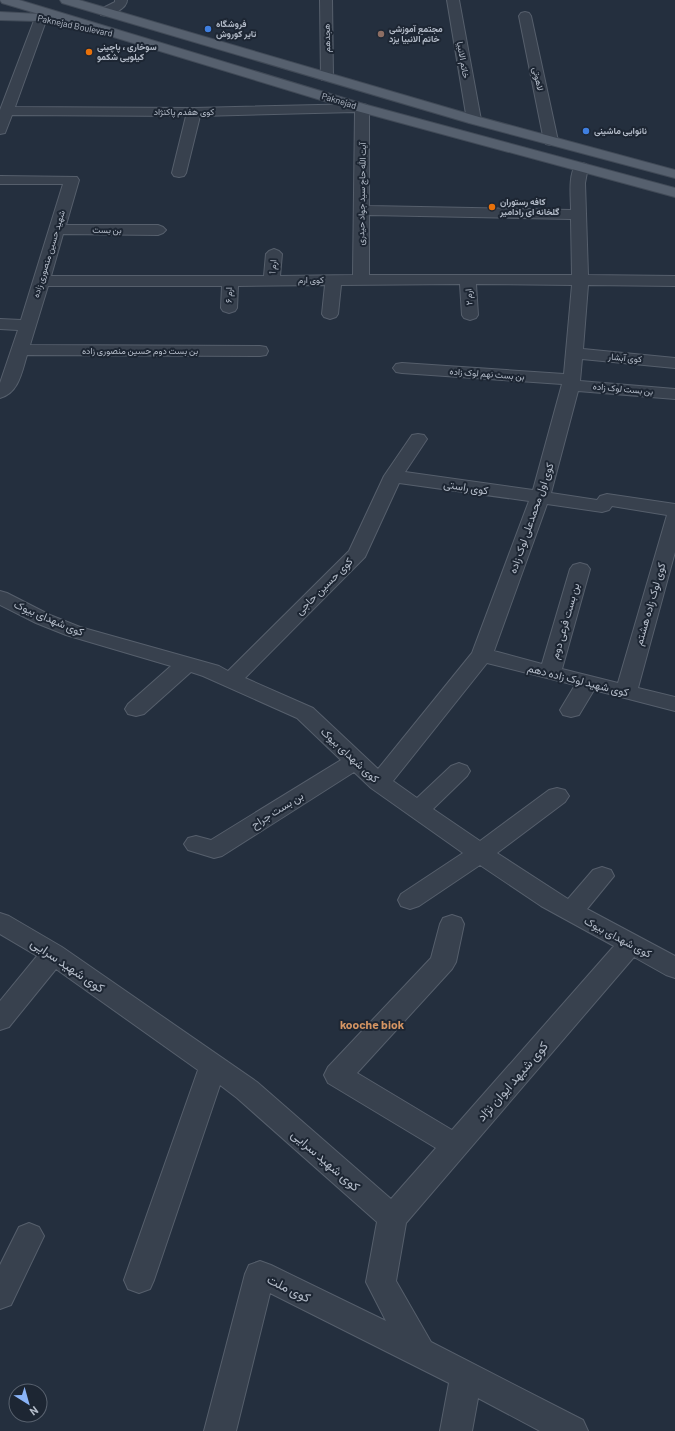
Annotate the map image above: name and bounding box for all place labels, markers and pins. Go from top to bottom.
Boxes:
place label: فروشگاه تایر کوروش [216,18,256,40]
place label: مجتمع آموزشی خاتم الانبیا یزد [389,23,443,45]
marker: فروشگاه تایر کوروش [203,24,213,34]
marker: مجتمع آموزشی خاتم الانبیا یزد [376,29,386,39]
place label: سوخاری ، پاچینی کیلویی شکمو [97,41,157,63]
marker: سوخاری ، پاچینی کیلویی شکمو [84,47,94,57]
place label: نانوایی ماشینی [594,125,647,137]
marker: نانوایی ماشینی [581,126,591,136]
place label: کافه رستوران گلخانه ای رادامیر [499,196,559,218]
marker: کافه رستوران گلخانه ای رادامیر [487,202,497,212]

